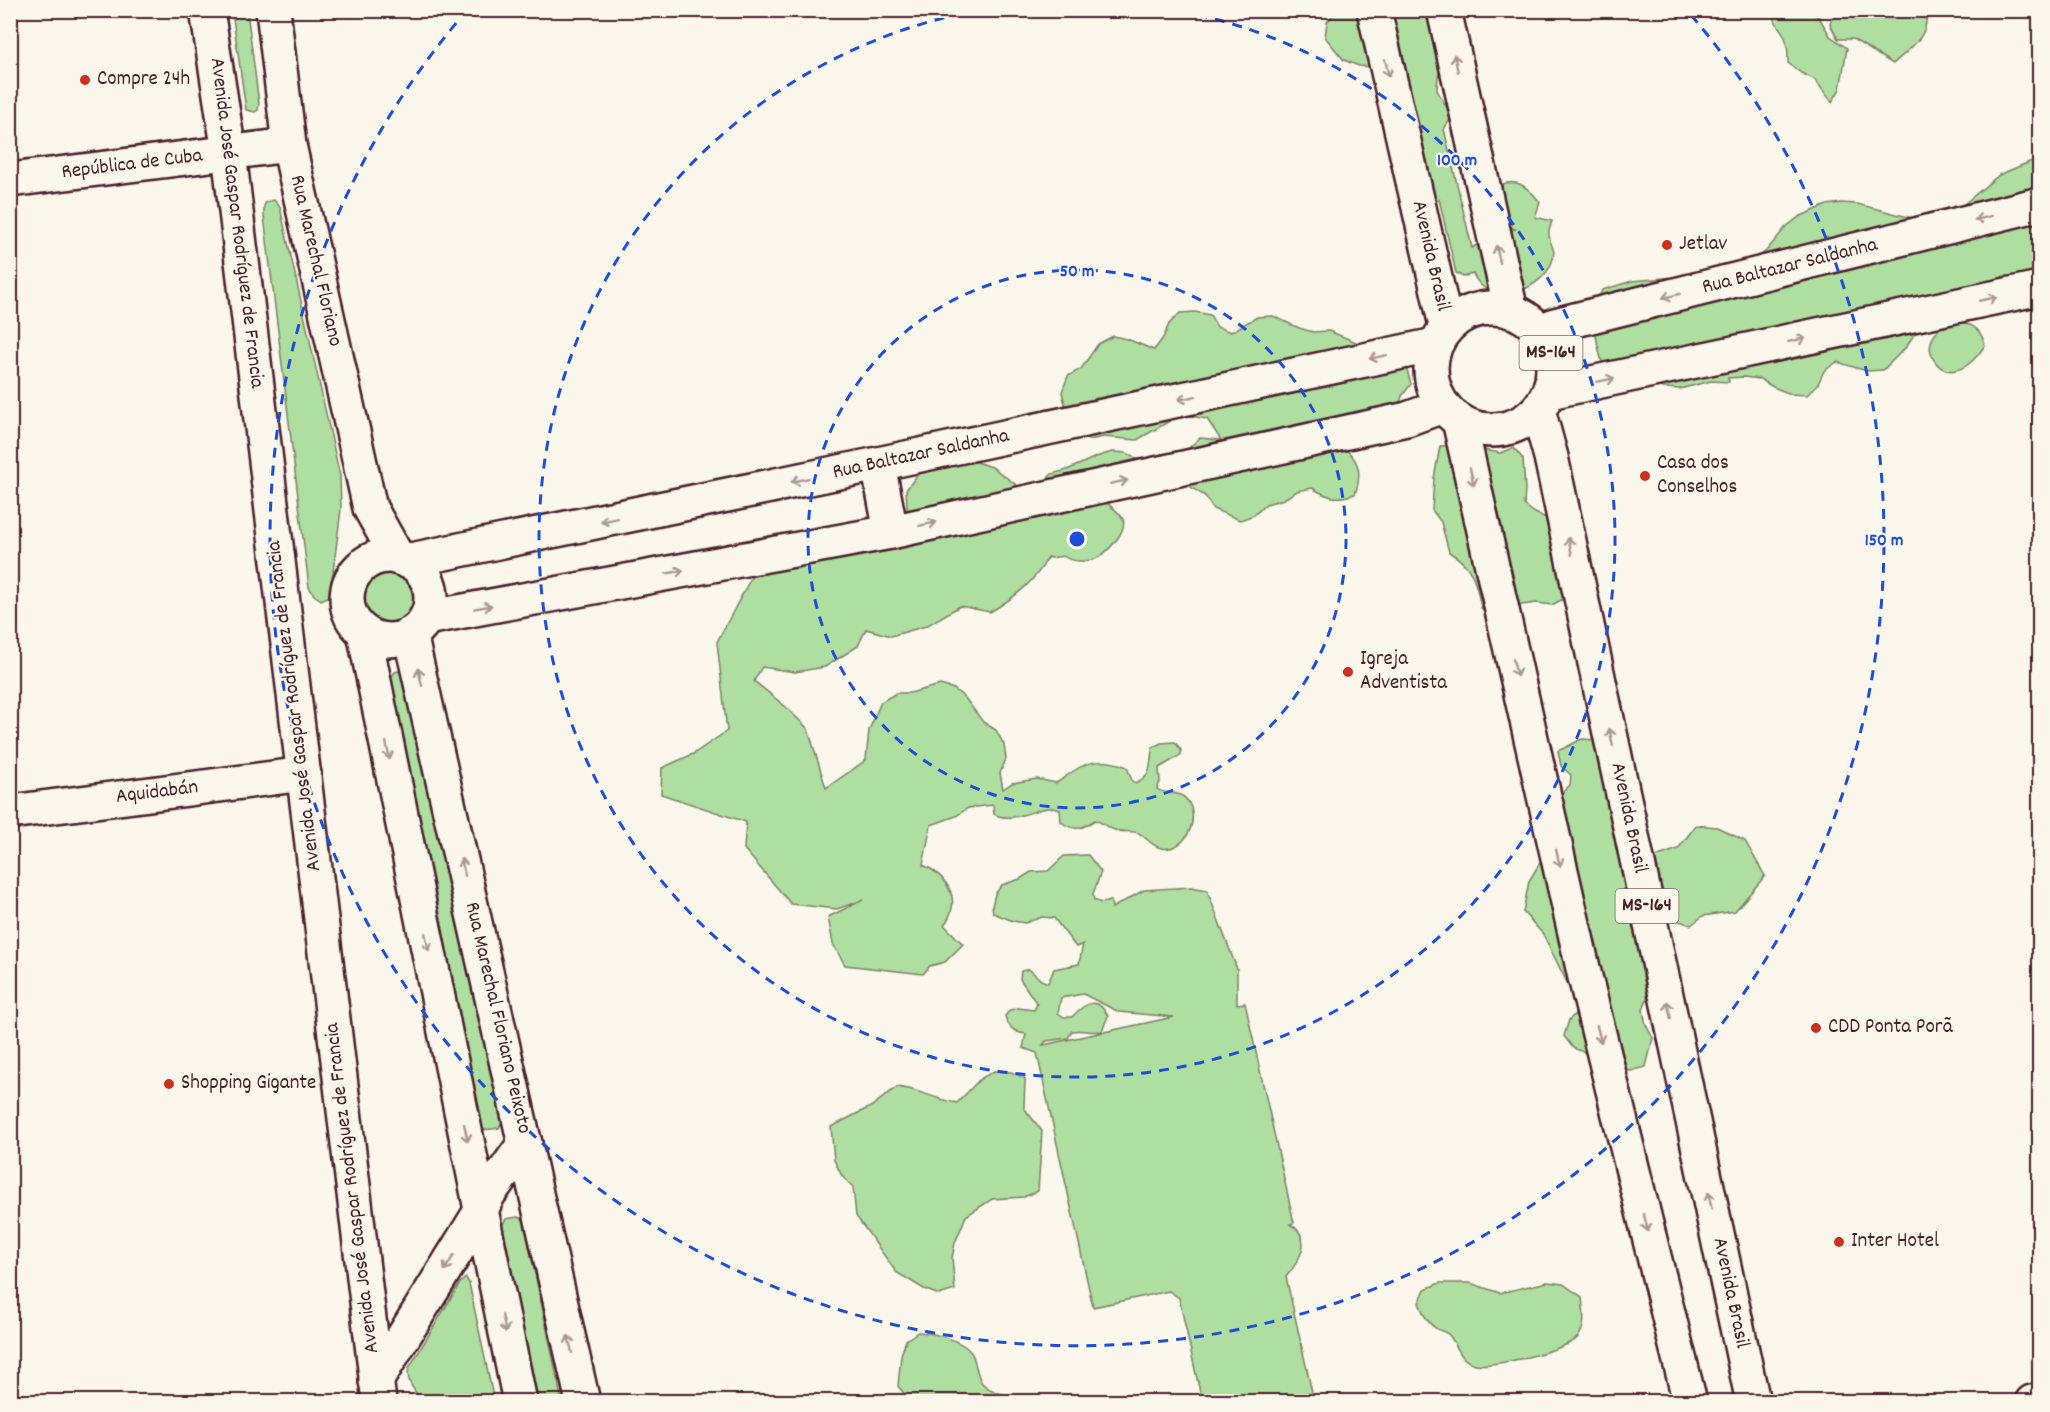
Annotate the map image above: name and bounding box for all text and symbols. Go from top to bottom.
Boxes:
one-way arrow [1450,54,1461,74]
street label: Avenida José Gaspar Rodríguez de Francia [201,56,271,391]
one-way arrow [1382,58,1394,77]
place label: Compre 24h [97,65,190,95]
marker: Compre 24h [78,73,92,87]
street label: República de Cuba [60,141,205,189]
text: 100 m [1437,149,1477,174]
street label: Rua Marechal Floriano [281,172,349,350]
street label: Avenida Brasil [1403,198,1457,314]
one-way arrow [1974,213,1993,225]
place label: Jetlav [1679,230,1727,260]
street label: Rua Baltazar Saldanha [1699,230,1882,303]
marker: Jetlav [1660,238,1674,252]
one-way arrow [1492,245,1504,264]
text: 50 m [1060,260,1094,285]
one-way arrow [1662,291,1681,303]
one-way arrow [1978,293,1997,304]
one-way arrow [1787,333,1806,345]
road number: MS-164 [1520,336,1582,370]
one-way arrow [1368,352,1388,363]
one-way arrow [1596,374,1616,385]
one-way arrow [1178,393,1197,404]
street label: Rua Baltazar Saldanha [830,421,1013,488]
place label: Casa dos Conselhos [1657,449,1737,503]
one-way arrow [1467,467,1478,487]
marker: Casa dos Conselhos [1638,469,1652,483]
one-way arrow [790,475,810,486]
one-way arrow [1109,476,1128,488]
one-way arrow [600,515,619,526]
one-way arrow [918,518,938,529]
centre of rings [1067,529,1087,549]
text: 150 m [1865,529,1903,554]
one-way arrow [1564,537,1575,557]
street label: Avenida José Gaspar Rodríguez de Francia [260,538,330,873]
one-way arrow [665,566,684,577]
one-way arrow [473,602,493,613]
place label: Igreja Adventista [1360,645,1448,699]
one-way arrow [1510,657,1521,677]
marker: Igreja Adventista [1341,665,1355,679]
one-way arrow [414,668,425,687]
one-way arrow [1605,728,1616,747]
one-way arrow [383,740,394,760]
street label: Avenida Brasil [1602,760,1654,876]
street label: Aquidabán [114,773,200,813]
one-way arrow [1553,848,1564,867]
one-way arrow [457,858,468,878]
road number: MS-164 [1616,889,1678,923]
street label: Rua Marechal Floriano Peixoto [456,899,538,1137]
one-way arrow [422,931,433,951]
one-way arrow [1663,1001,1674,1020]
place label: CDD Ponta Porã [1828,1013,1954,1043]
street label: Avenida José Gaspar Rodríguez de Francia [318,1020,388,1355]
marker: CDD Ponta Porã [1809,1021,1823,1035]
one-way arrow [1594,1024,1606,1043]
place label: Shopping Gigante [181,1069,316,1099]
marker: Shopping Gigante [162,1077,176,1091]
one-way arrow [460,1123,472,1142]
one-way arrow [1704,1191,1715,1211]
one-way arrow [1640,1214,1652,1233]
place label: Inter Hotel [1851,1227,1939,1257]
street label: Avenida Brasil [1704,1235,1756,1351]
marker: Inter Hotel [1832,1235,1846,1249]
one-way arrow [443,1254,455,1271]
one-way arrow [499,1314,511,1333]
one-way arrow [564,1335,576,1354]

